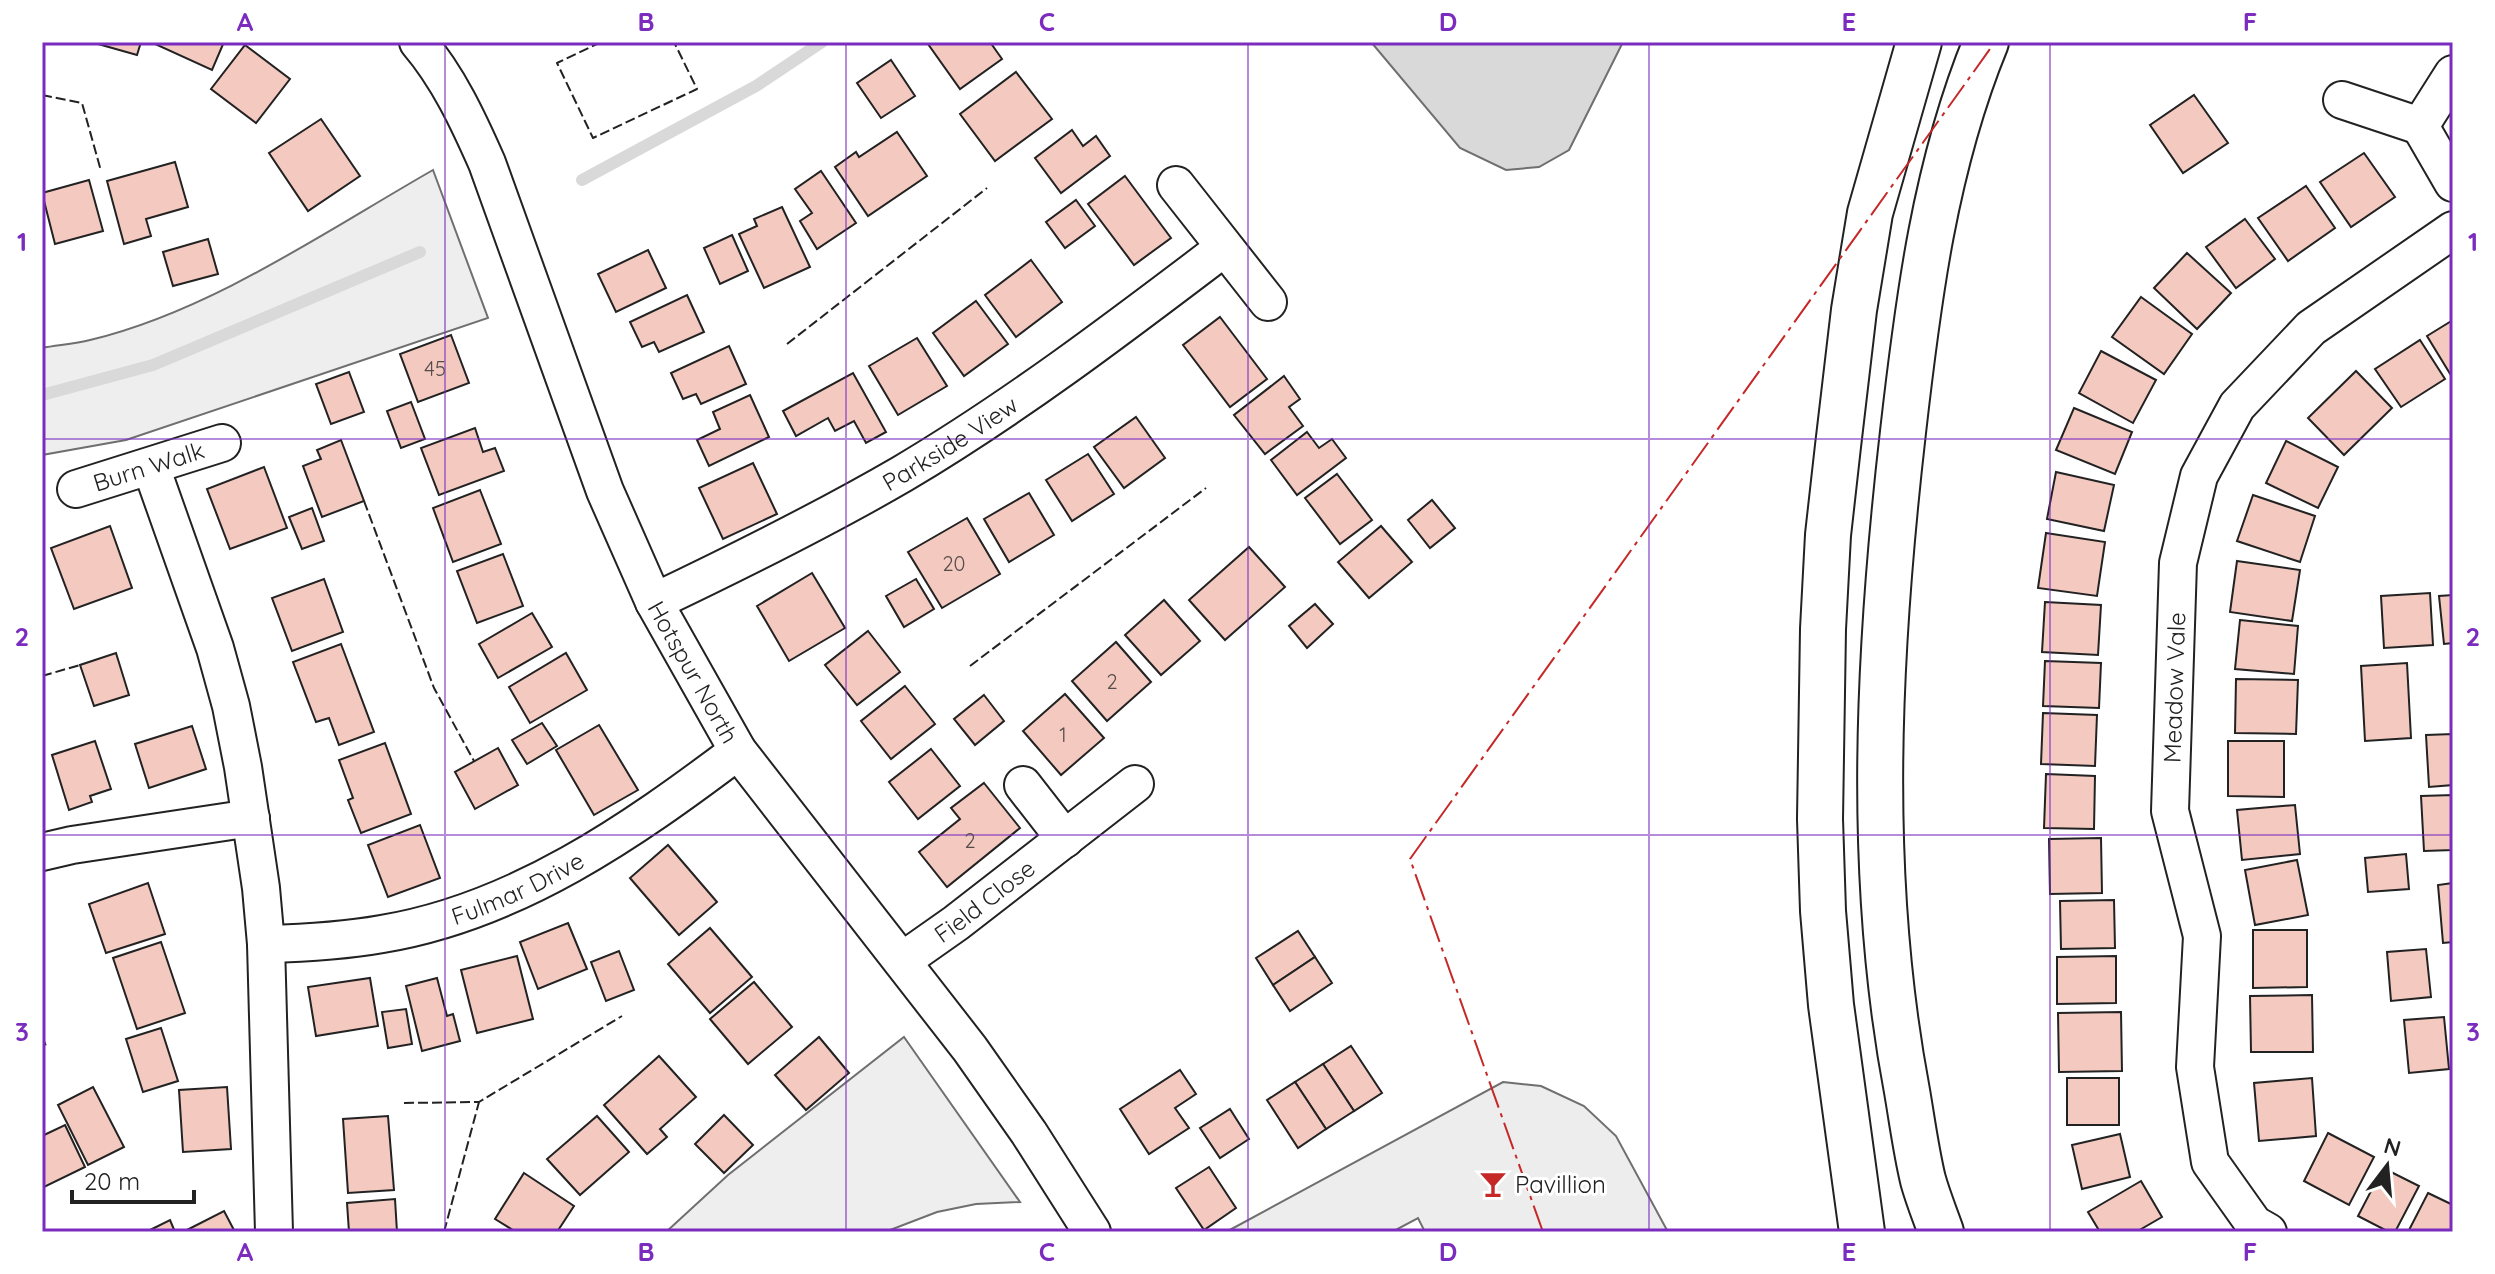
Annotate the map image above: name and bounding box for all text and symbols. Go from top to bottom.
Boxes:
text: A [237,5,254,38]
text: B [637,5,655,38]
text: C [1039,5,1055,38]
text: D [1439,5,1457,38]
text: E [1842,5,1856,38]
text: F [2243,5,2257,38]
text: 1 [17,225,27,258]
text: 1 [2468,225,2478,258]
house number: 45 [424,356,446,381]
street label: Parkside View [877,389,1023,497]
street label: Burn Walk [89,435,208,498]
house number: 20 [943,551,965,576]
street label: Hotspur North [641,595,745,748]
street label: Meadow Vale [2157,612,2191,763]
text: 2 [15,620,29,653]
text: 2 [2466,620,2480,653]
house number: 2 [1106,669,1118,694]
house number: 1 [1059,722,1067,747]
house number: 2 [964,828,976,853]
street label: Fulmar Drive [447,845,589,931]
street label: Field Close [928,853,1041,949]
text: 3 [15,1015,29,1048]
text: 3 [2466,1015,2480,1048]
north arrow [2347,1126,2427,1206]
text: N [2381,1131,2404,1162]
scale bar [72,1154,194,1204]
text: 20 m [84,1166,140,1196]
bar icon: Pavillion [1478,1169,1508,1199]
place label: Pavillion [1515,1169,1606,1199]
text: A [237,1235,254,1268]
text: B [637,1235,655,1268]
text: C [1039,1235,1055,1268]
text: D [1439,1235,1457,1268]
text: E [1842,1235,1856,1268]
text: F [2243,1235,2257,1268]

